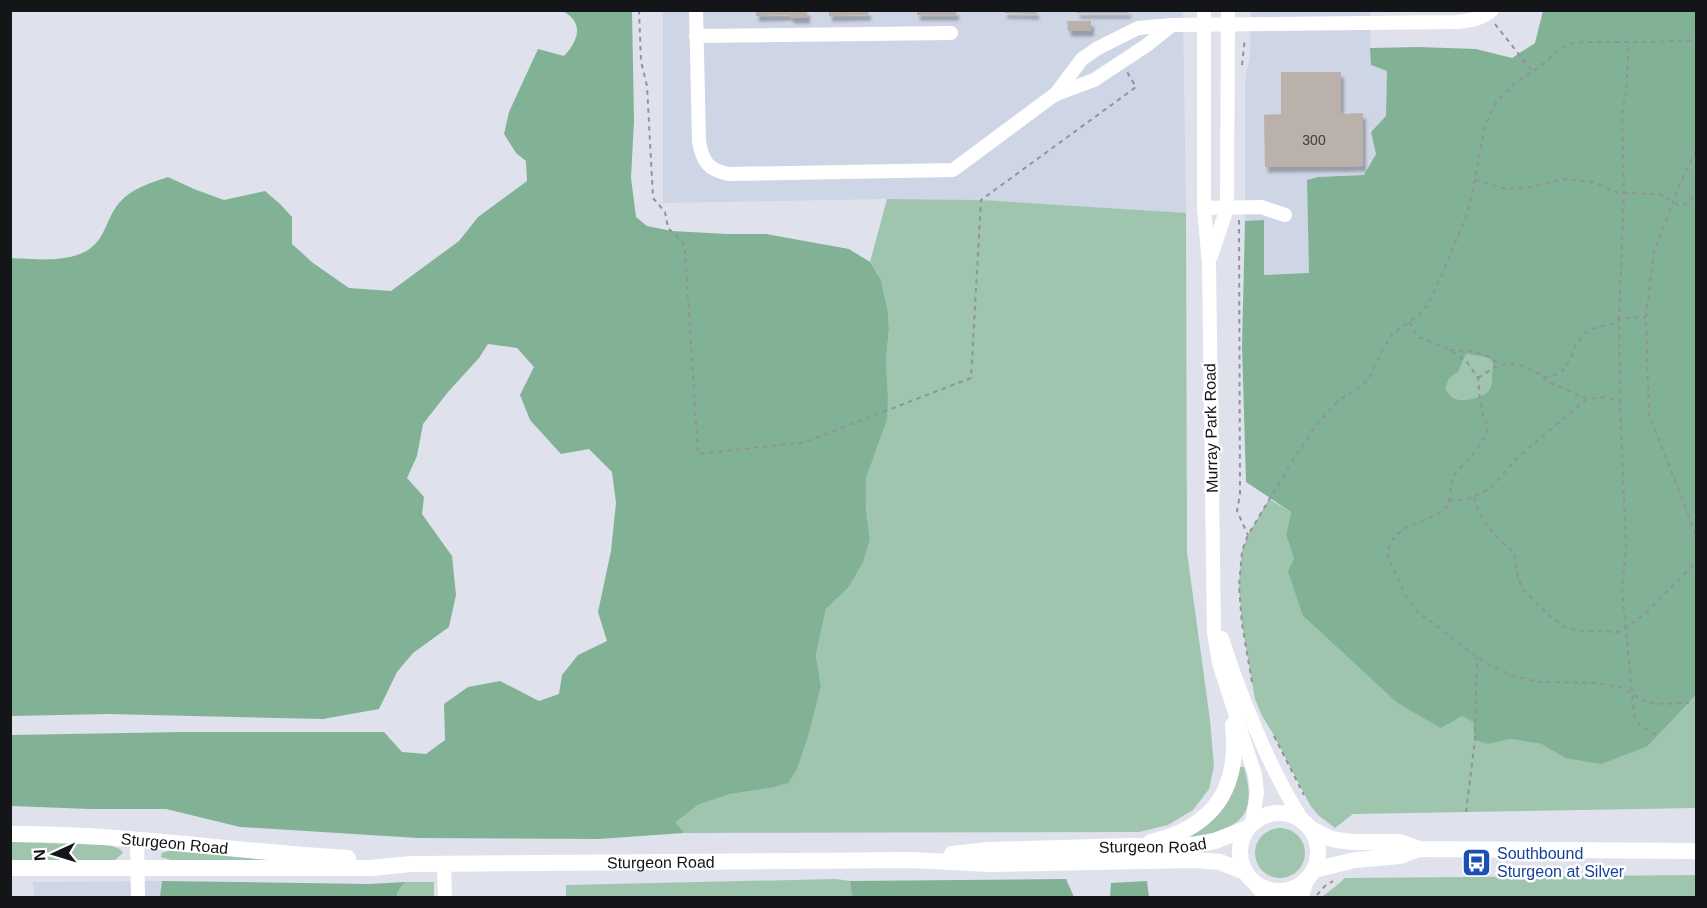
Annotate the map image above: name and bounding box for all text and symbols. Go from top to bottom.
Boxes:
house number: 300 [1302,132,1326,148]
street label: Murray Park Road [1201,363,1221,493]
north arrow [24,824,84,884]
street label: Sturgeon Road [120,830,229,857]
street label: Sturgeon Road [1099,834,1208,855]
place label: Southbound Sturgeon at Silver [1497,845,1625,880]
bus stop icon: Southbound Sturgeon at Silver [1460,846,1492,878]
text: N [31,849,48,861]
street label: Sturgeon Road [607,853,715,871]

